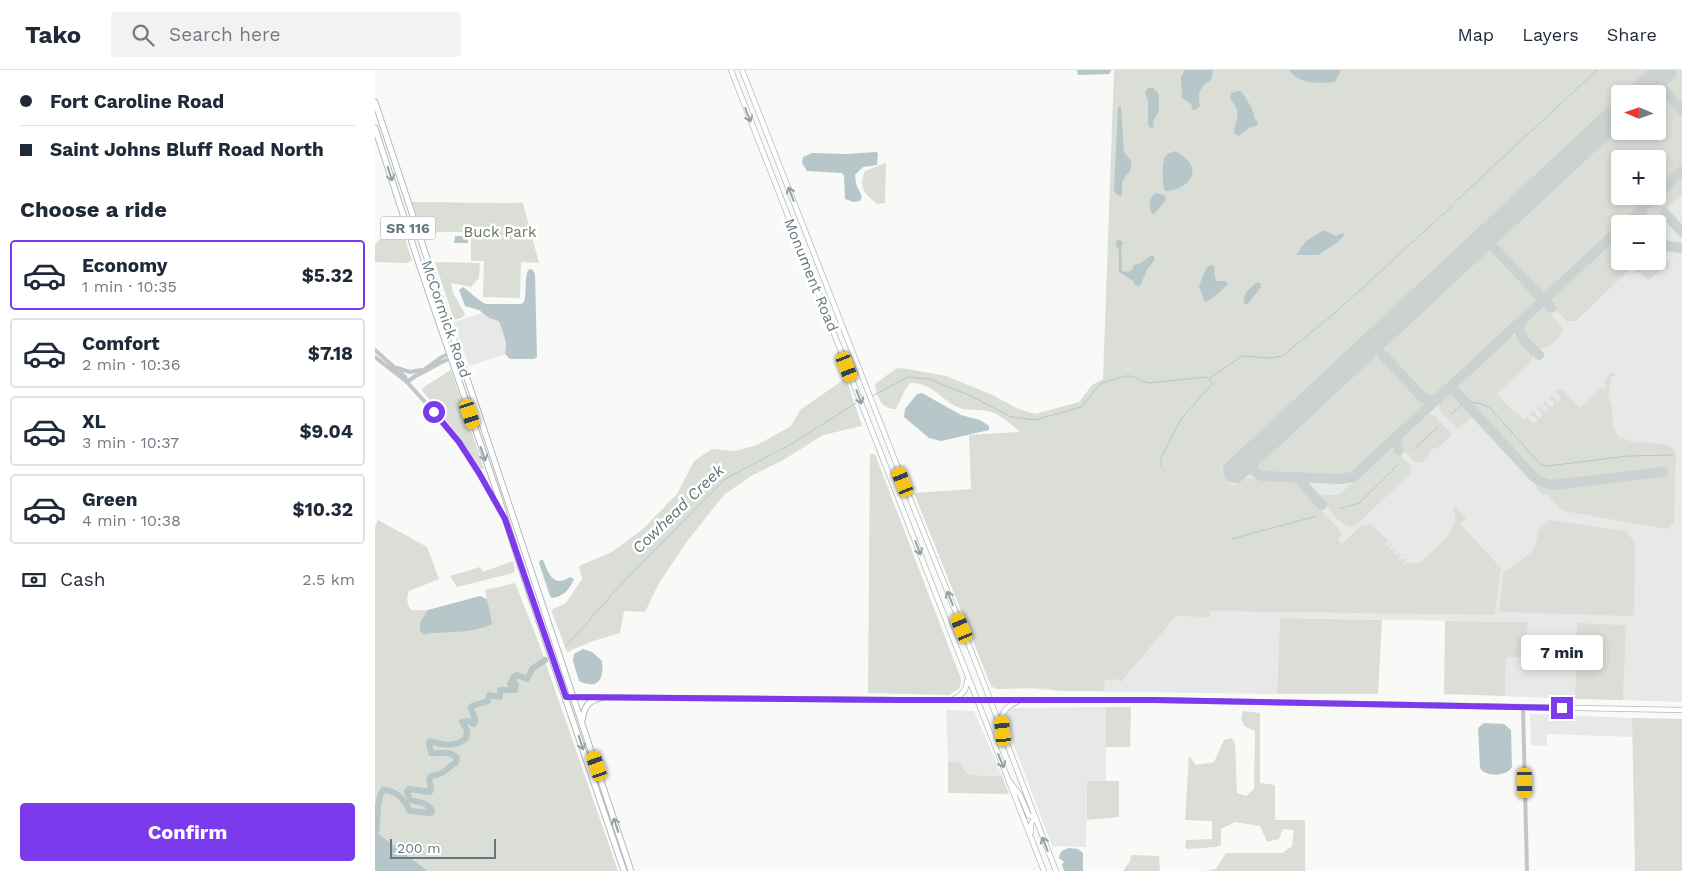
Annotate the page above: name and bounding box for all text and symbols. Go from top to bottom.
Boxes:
search box [111,12,461,57]
text: Tako [25,21,81,49]
icon: search [129,21,157,49]
text: Search here [169,23,280,46]
text: Map [1457,24,1494,45]
text: Layers [1522,24,1579,45]
text: Share [1607,24,1657,45]
north arrow [1611,85,1666,140]
map controls [1611,85,1666,270]
text: Fort Caroline Road [50,90,224,113]
one-way arrow [744,107,753,123]
text: Saint Johns Bluff Road North [50,138,324,161]
button: + [1611,150,1666,205]
one-way arrow [386,166,395,181]
one-way arrow [786,187,795,202]
text: Choose a ride [20,197,167,222]
button: − [1611,215,1666,270]
road number: SR 116 [380,216,435,240]
street label: Monument Road [780,216,842,334]
park label: Buck Park [463,223,537,241]
icon: car [22,253,67,298]
text: Economy [82,254,167,277]
street label: McCormick Road [417,258,475,380]
text: $5.32 [302,264,353,287]
text: 1 min · 10:35 [82,277,177,296]
icon: car [22,331,67,376]
text: Comfort [82,332,160,355]
text: $7.18 [308,342,353,365]
car [834,350,859,384]
text: 2 min · 10:36 [82,355,180,374]
one-way arrow [855,389,864,404]
car [458,397,481,431]
route start [423,401,445,423]
icon: car [22,409,67,454]
text: XL [82,410,106,433]
text: $9.04 [299,420,353,443]
text: 3 min · 10:37 [82,433,179,452]
one-way arrow [479,446,488,461]
water label: Cowhead Creek [628,460,729,557]
car [890,465,915,499]
icon: car [22,487,67,532]
text: Green [82,488,138,511]
text: $10.32 [292,498,353,521]
text: 4 min · 10:38 [82,511,181,530]
one-way arrow [914,540,923,556]
icon: cash [20,566,48,594]
text: Cash [60,568,106,591]
text: 2.5 km [302,570,355,589]
one-way arrow [944,590,953,605]
car [949,611,974,645]
callout: 7 min [1521,636,1603,670]
text: 7 min [1540,643,1584,662]
route end [1551,697,1573,719]
car [993,715,1012,747]
one-way arrow [577,735,586,751]
car [585,749,608,783]
one-way arrow [997,754,1006,769]
car [1517,768,1532,798]
button: Confirm [20,803,355,861]
one-way arrow [611,817,621,833]
scale bar [390,836,496,859]
one-way arrow [1040,837,1049,852]
text: 200 m [397,840,441,856]

